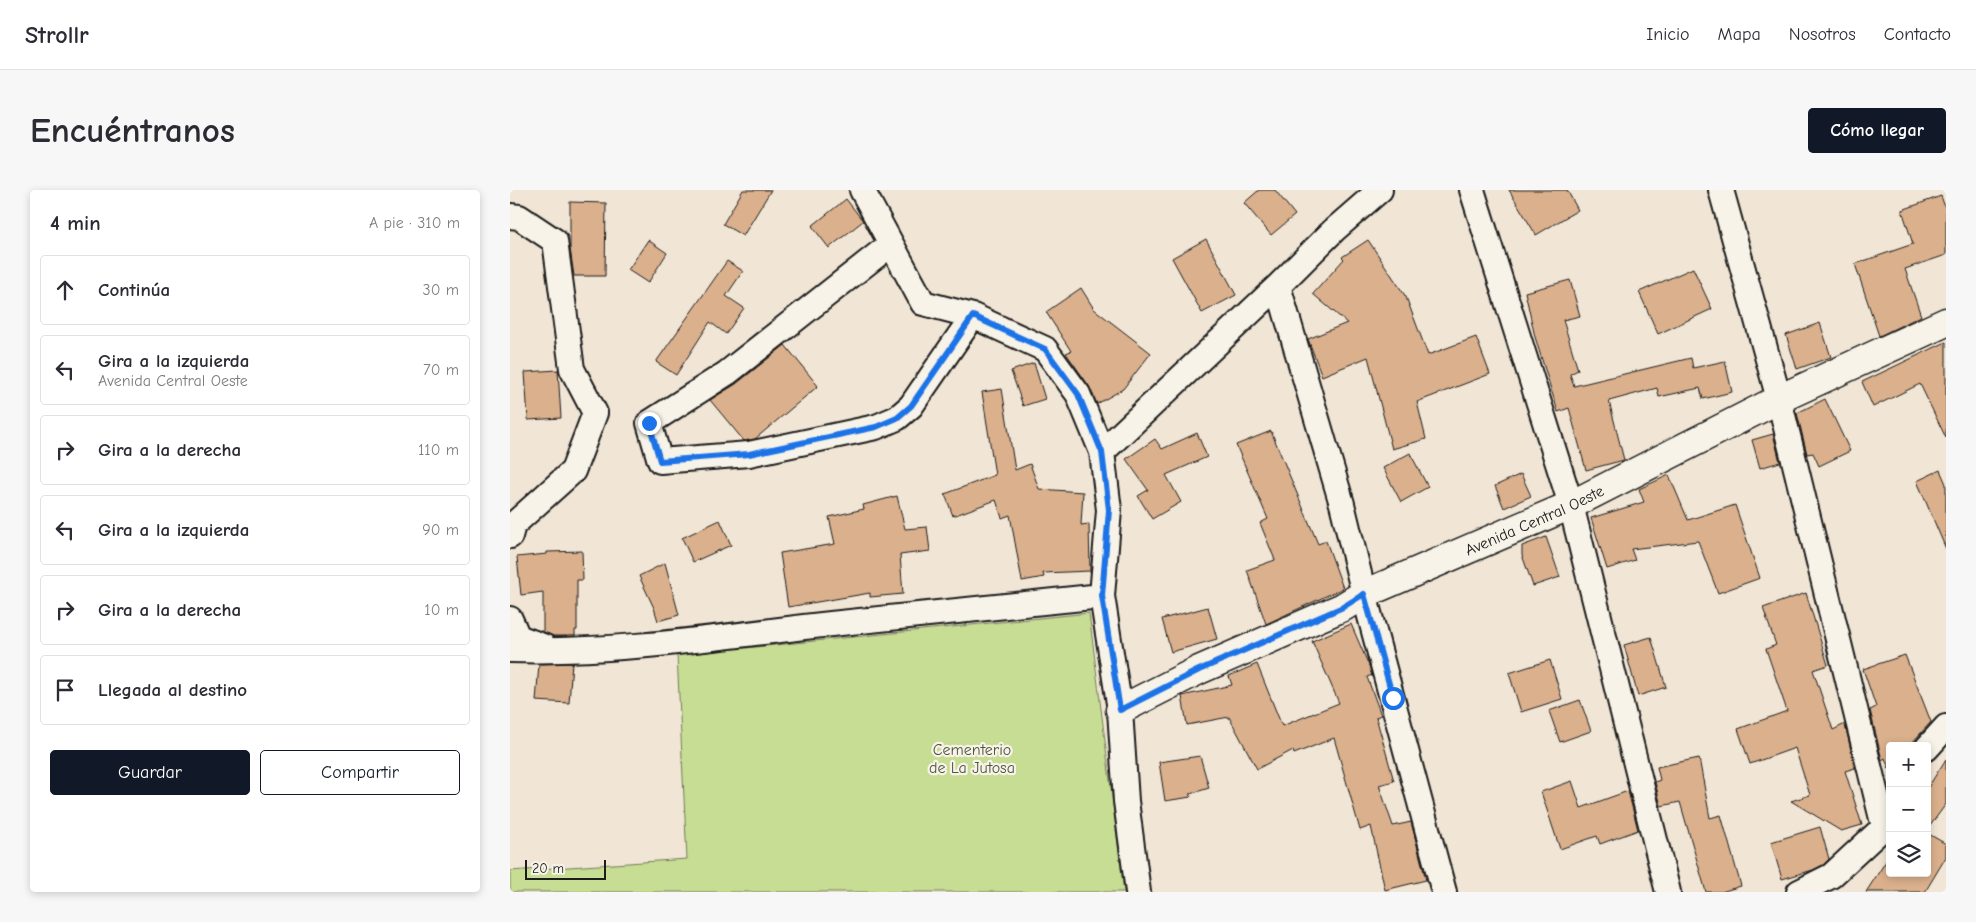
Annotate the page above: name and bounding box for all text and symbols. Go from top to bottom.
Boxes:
text: Strollr [25,21,89,49]
text: Inicio [1646,24,1690,45]
text: Mapa [1718,24,1761,45]
text: Nosotros [1789,24,1856,45]
text: Contacto [1884,24,1951,45]
button: Cómo llegar [1808,108,1946,153]
text: Encuéntranos [30,110,235,151]
text: 4 min [50,211,101,235]
text: A pie · 310 m [369,214,460,232]
icon: ahead [51,276,79,304]
text: Continúa [98,279,170,301]
text: 30 m [423,281,459,299]
text: Gira a la izquierda [98,350,249,372]
icon: left [51,356,79,384]
text: 70 m [423,361,459,379]
text: Avenida Central Oeste [98,372,248,390]
route end [638,412,661,435]
icon: right [51,436,79,464]
text: Gira a la derecha [98,439,241,461]
text: 110 m [418,441,459,459]
street label: Avenida Central Oeste [1462,482,1607,560]
icon: left [51,516,79,544]
text: Gira a la izquierda [98,519,249,541]
text: 90 m [422,521,459,539]
icon: right [51,596,79,624]
text: Gira a la derecha [98,599,241,621]
text: 10 m [424,601,459,619]
icon: arrive [51,676,79,704]
text: Llegada al destino [98,679,247,701]
route start [1382,687,1405,710]
park label: Cementerio de La Jutosa [929,741,1015,777]
map controls [1886,742,1931,877]
button: + [1886,742,1931,787]
button: Guardar [50,750,250,795]
button: Compartir [260,750,460,795]
button: − [1886,787,1931,832]
button: layers [1886,832,1931,877]
scale bar [525,857,606,880]
text: 20 m [532,860,564,877]

